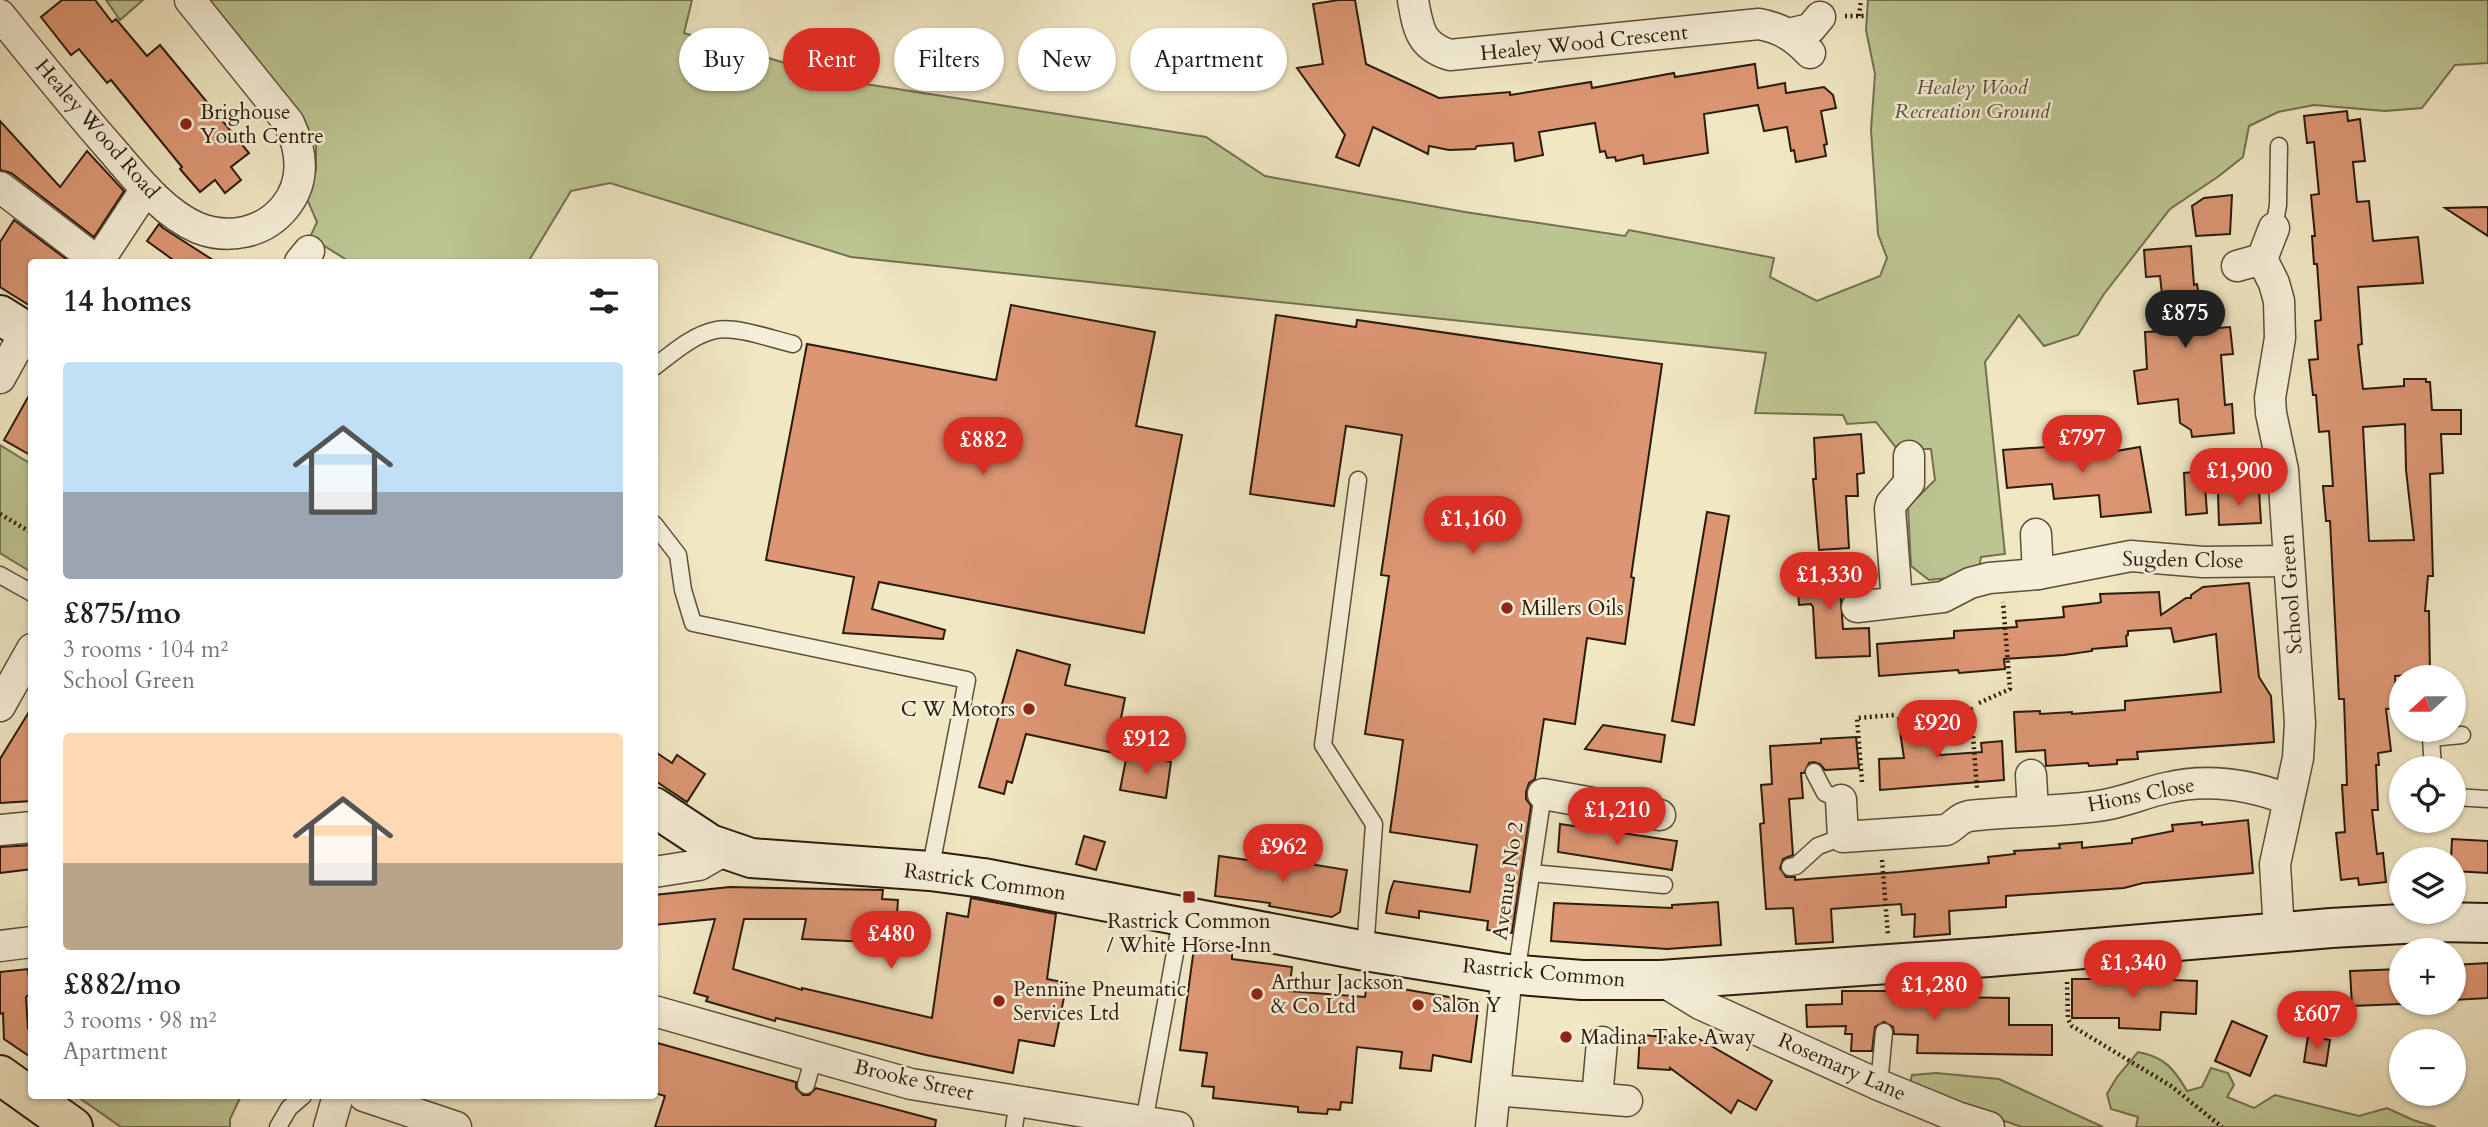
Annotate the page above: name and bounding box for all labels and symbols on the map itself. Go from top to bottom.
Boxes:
street label: Healey Wood Crescent [1479,18,1690,68]
street label: Healey Wood Road [28,53,166,205]
park label: Healey Wood Recreation Ground [1894,73,2051,126]
place label: Brighouse Youth Centre [200,98,324,151]
marker: Brighouse Youth Centre [178,116,194,132]
pin: £875 [2144,290,2226,350]
pin: £797 [2041,416,2123,475]
pin: £882 [942,418,1024,477]
pin: £1,900 [2182,448,2296,508]
pin: £1,160 [1416,496,1530,556]
street label: School Green [2272,533,2310,655]
street label: Sugden Close [2122,544,2244,576]
pin: £1,330 [1772,552,1886,612]
place label: Millers Oils [1521,594,1624,623]
marker: Millers Oils [1499,600,1515,616]
north arrow [2389,665,2466,742]
place label: C W Motors [901,695,1015,724]
pin: £920 [1896,700,1978,760]
marker: C W Motors [1021,701,1037,717]
pin: £912 [1105,716,1187,776]
street label: Hions Close [2085,770,2197,820]
pin: £1,210 [1560,788,1674,847]
street label: Avenue No 2 [1485,820,1531,942]
pin: £962 [1242,824,1324,884]
street label: Rastrick Common [902,856,1068,908]
marker: Rastrick Common / White Horse Inn [1181,889,1197,905]
place label: Rastrick Common / White Horse Inn [1107,907,1271,960]
pin: £480 [850,912,932,971]
pin: £1,340 [2076,940,2190,1000]
street label: Rastrick Common [1461,951,1627,995]
pin: £1,280 [1877,962,1991,1022]
place label: Arthur Jackson & Co Ltd [1271,968,1404,1021]
place label: Pennine Pneumatic Services Ltd [1013,975,1186,1028]
marker: Arthur Jackson & Co Ltd [1249,986,1265,1002]
place label: Salon Y [1432,991,1502,1020]
pin: £607 [2276,992,2358,1051]
marker: Pennine Pneumatic Services Ltd [991,993,1007,1009]
marker: Salon Y [1410,997,1426,1013]
place label: Madina Take Away [1580,1023,1755,1052]
street label: Rosemary Lane [1774,1026,1910,1108]
marker: Madina Take Away [1558,1029,1574,1045]
street label: Brooke Street [852,1052,977,1108]

